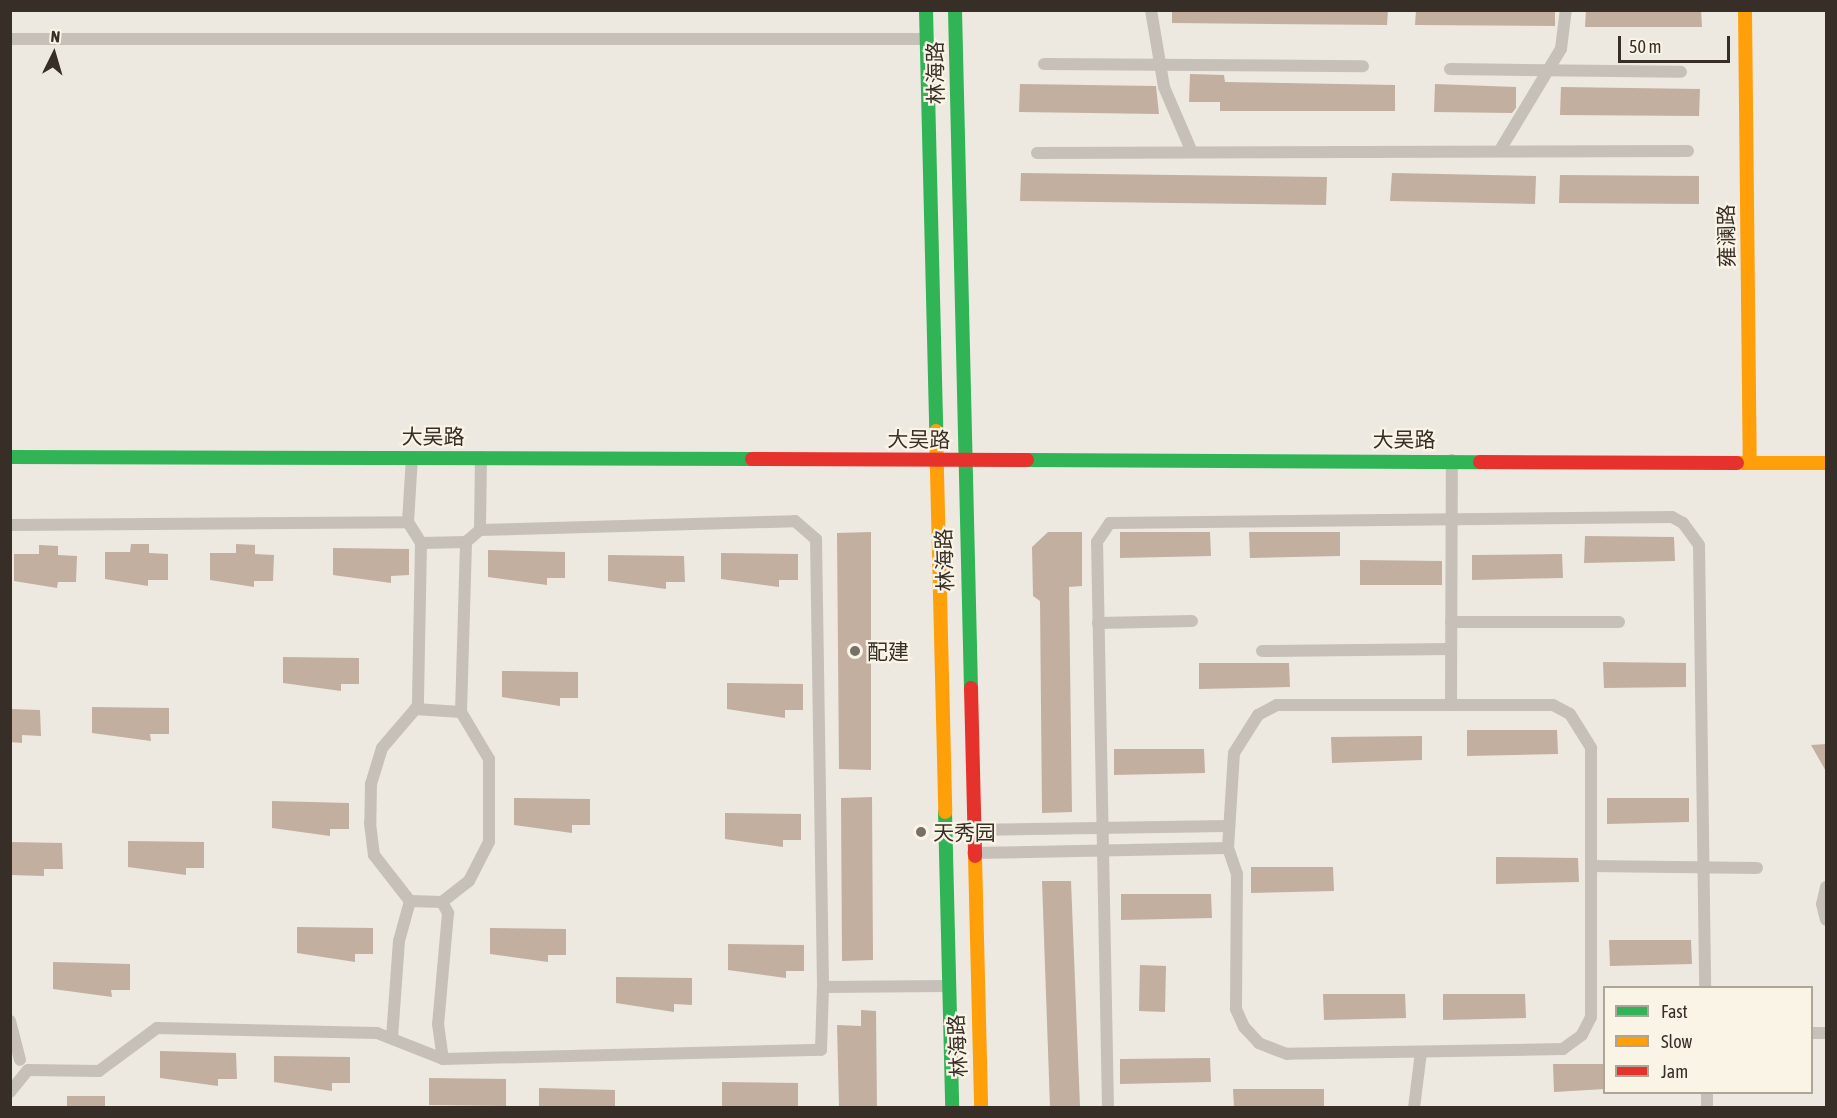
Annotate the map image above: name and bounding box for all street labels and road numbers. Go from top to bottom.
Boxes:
street label: 林海路 [922,41,948,105]
street label: 雍澜路 [1713,204,1739,268]
street label: 大吴路 [402,423,464,449]
street label: 大吴路 [887,426,951,452]
street label: 大吴路 [1373,426,1435,452]
street label: 林海路 [930,528,958,592]
street label: 林海路 [943,1014,971,1078]

